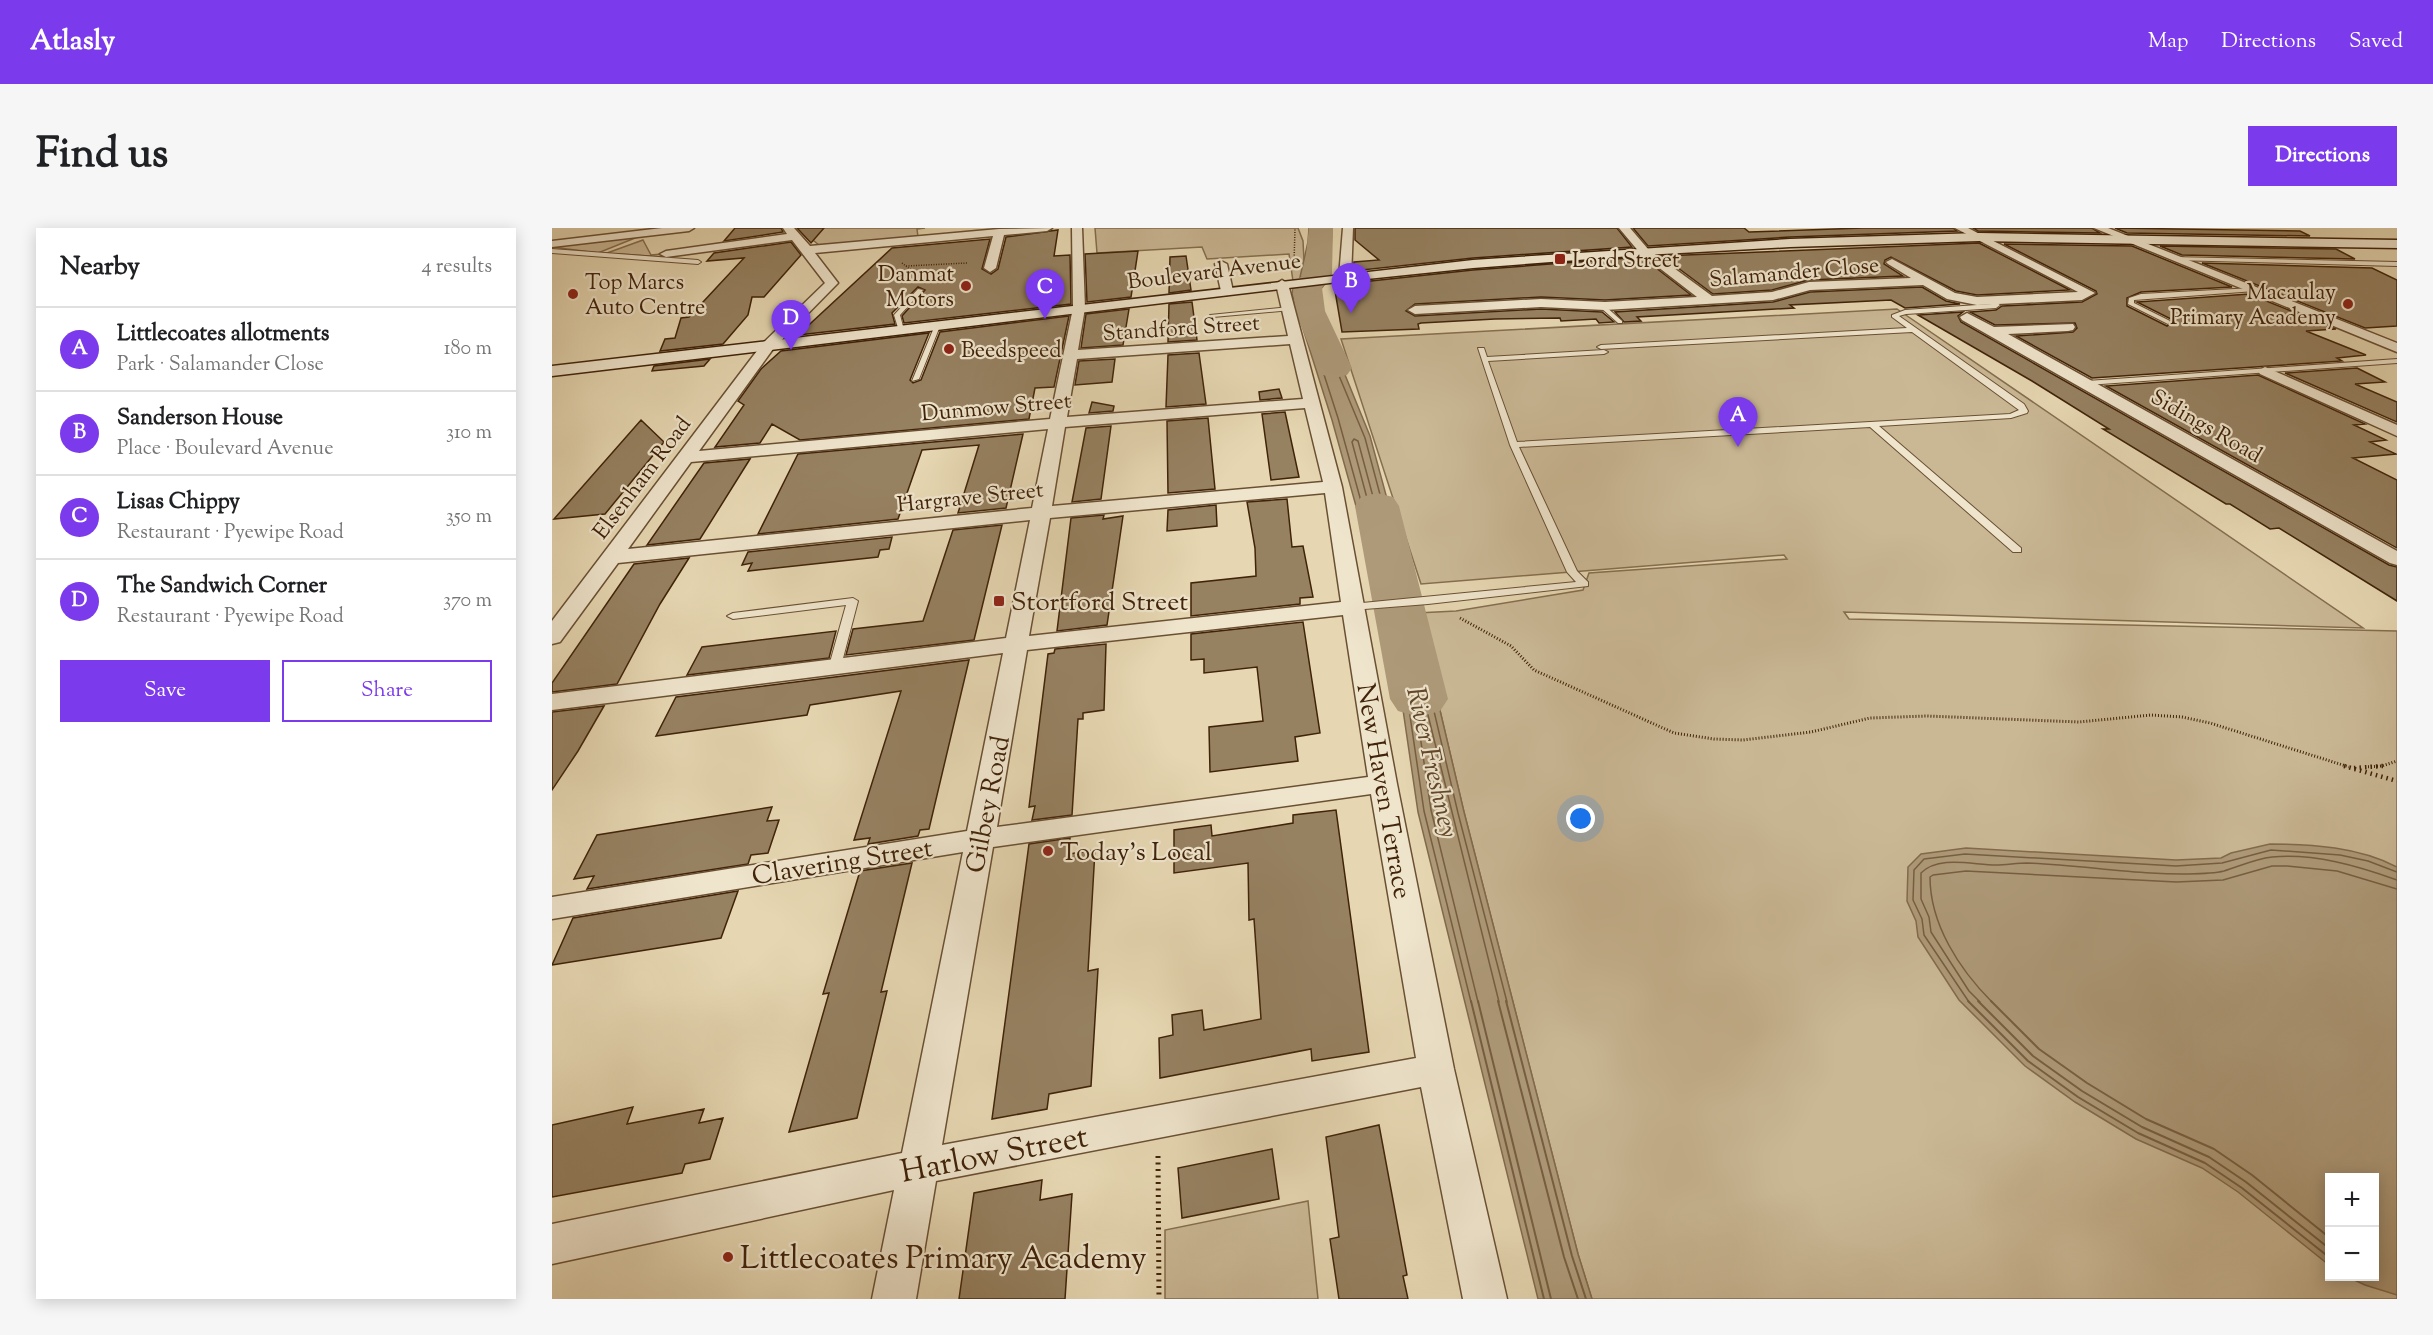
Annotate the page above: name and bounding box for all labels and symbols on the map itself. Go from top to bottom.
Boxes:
street label: Boulevard Avenue [1126,246,1303,299]
place label: Lord Street [1572,246,1680,278]
street label: Salamander Close [1708,251,1881,297]
marker: Lord Street [1553,252,1567,266]
place label: Danmat Motors [878,260,954,317]
pin: B [1332,264,1370,313]
place label: Top Marcs Auto Centre [585,268,705,325]
pin: C [1026,270,1064,319]
place label: Macaulay Primary Academy [2170,278,2336,335]
marker: Danmat Motors [959,279,973,293]
marker: Top Marcs Auto Centre [566,287,580,301]
marker: Macaulay Primary Academy [2341,297,2355,311]
pin: D [772,300,810,350]
street label: Standford Street [1102,309,1261,351]
place label: Beedspeed [961,336,1062,368]
marker: Beedspeed [942,342,956,356]
street label: Sidings Road [2144,383,2267,473]
street label: Dunmow Street [920,386,1073,431]
pin: A [1718,398,1758,447]
street label: Elsenham Road [586,411,700,547]
street label: Hargrave Street [896,475,1046,523]
place label: Stortford Street [1011,585,1188,622]
marker: Stortford Street [992,594,1006,608]
street label: New Haven Terrace [1345,681,1420,902]
water label: River Freshney [1394,683,1467,842]
street label: Gilbey Road [958,732,1021,876]
your location [1566,804,1595,833]
street label: Clavering Street [749,831,935,896]
place label: Today's Local [1060,835,1212,872]
marker: Today's Local [1041,844,1055,858]
street label: Harlow Street [897,1115,1092,1197]
place label: Littlecoates Primary Academy [740,1237,1147,1283]
marker: Littlecoates Primary Academy [721,1250,735,1264]

